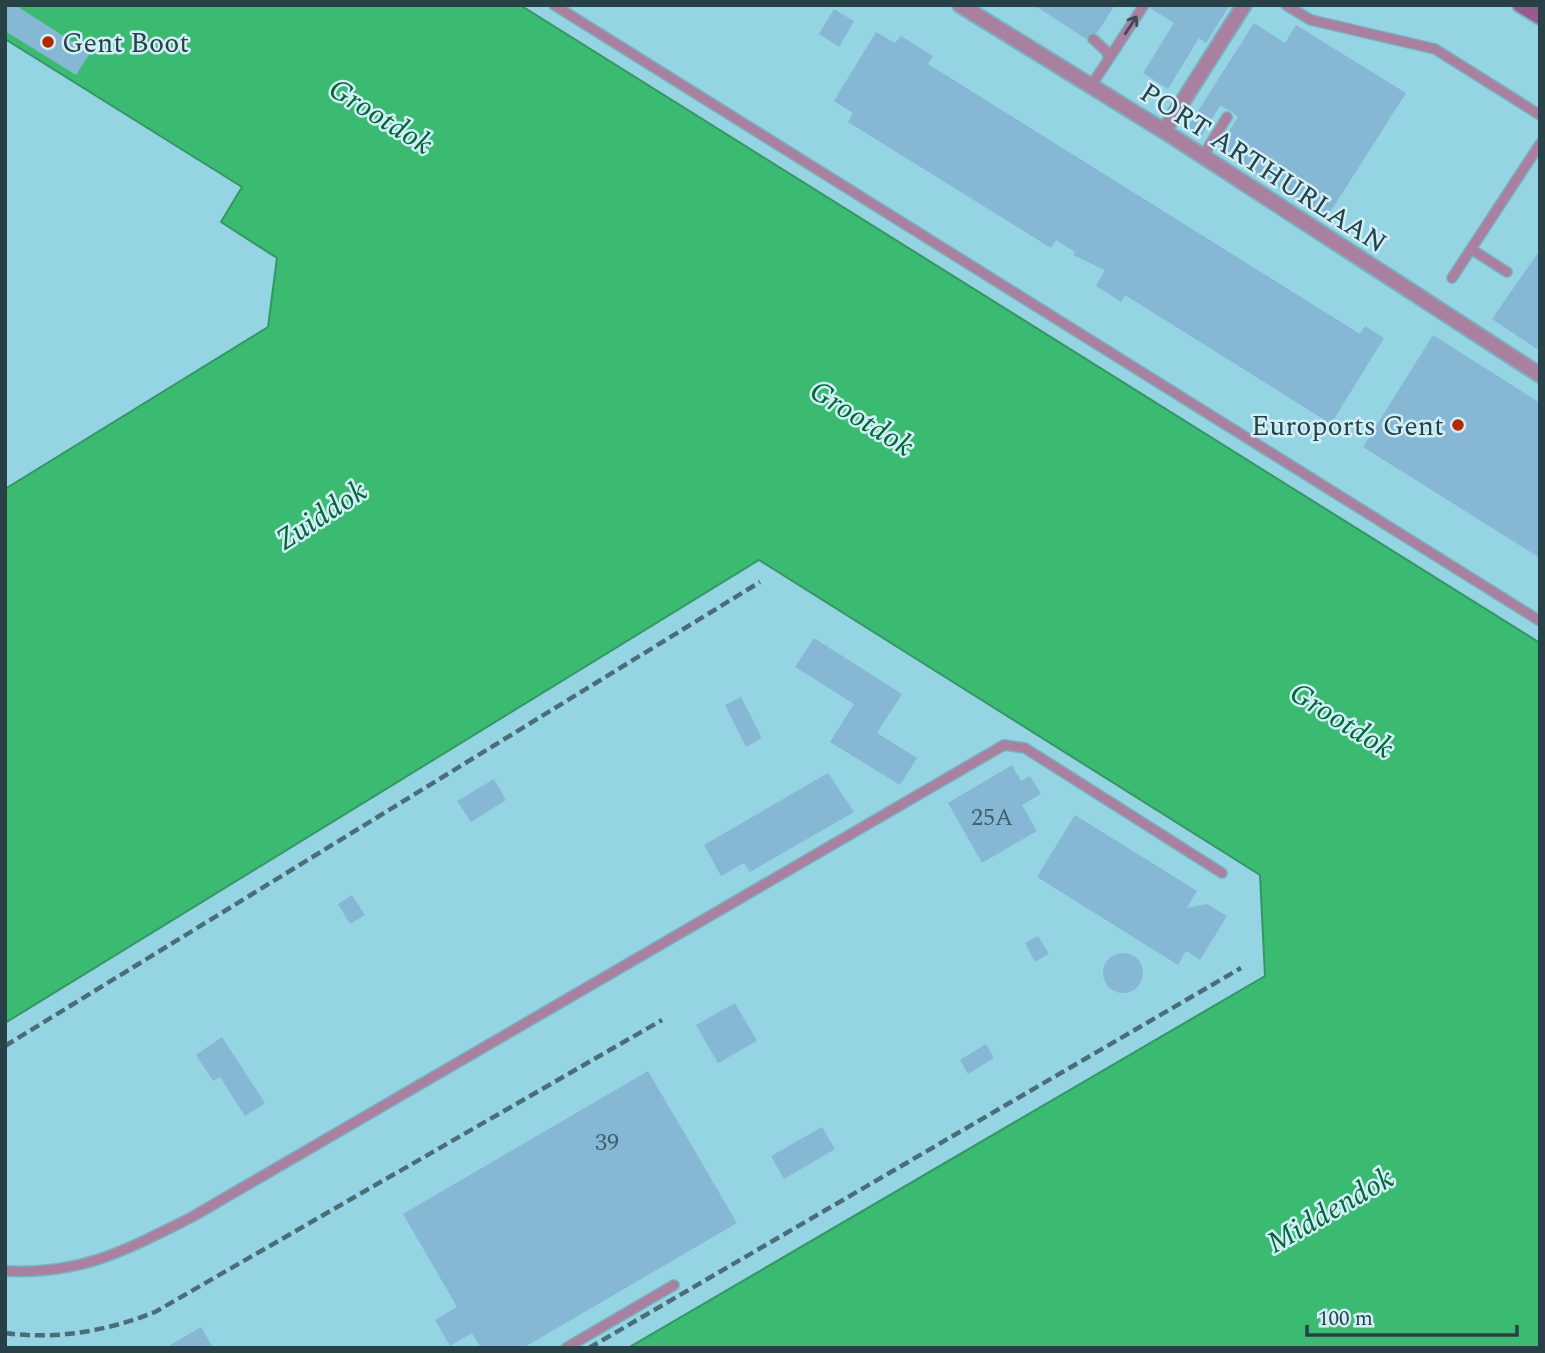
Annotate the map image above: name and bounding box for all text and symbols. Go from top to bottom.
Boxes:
one-way arrow [1123,16,1138,35]
place label: Gent Boot [62,22,189,65]
marker: Gent Boot [40,34,56,50]
water label: Grootdok [319,67,442,167]
street label: PORT ARTHURLAAN [1131,72,1395,265]
water label: Grootdok [800,369,923,469]
place label: Euroports Gent [1251,405,1444,448]
marker: Euroports Gent [1450,417,1466,433]
water label: Zuiddok [266,469,377,563]
water label: Grootdok [1280,671,1403,771]
house number: 25A [971,800,1013,836]
house number: 39 [595,1125,619,1161]
water label: Middendok [1258,1156,1403,1266]
scale bar [1307,1294,1517,1338]
text: 100 m [1318,1303,1373,1335]

